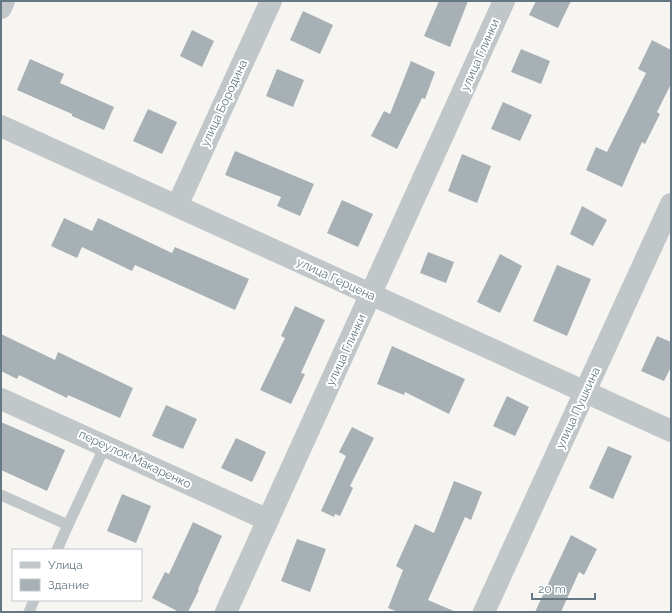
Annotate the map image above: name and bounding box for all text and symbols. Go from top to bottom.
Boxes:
street label: улица Глинки [458,17,502,93]
street label: улица Бородина [198,57,250,149]
street label: улица Герцена [294,255,378,303]
street label: улица Глинки [323,312,369,388]
street label: улица Пушкина [553,365,603,451]
street label: переулок Макаренко [77,427,193,491]
legend [12,549,142,601]
text: Улица [48,558,83,572]
scale bar [532,575,595,601]
text: Здание [48,578,89,592]
text: 20 m [538,582,566,596]

